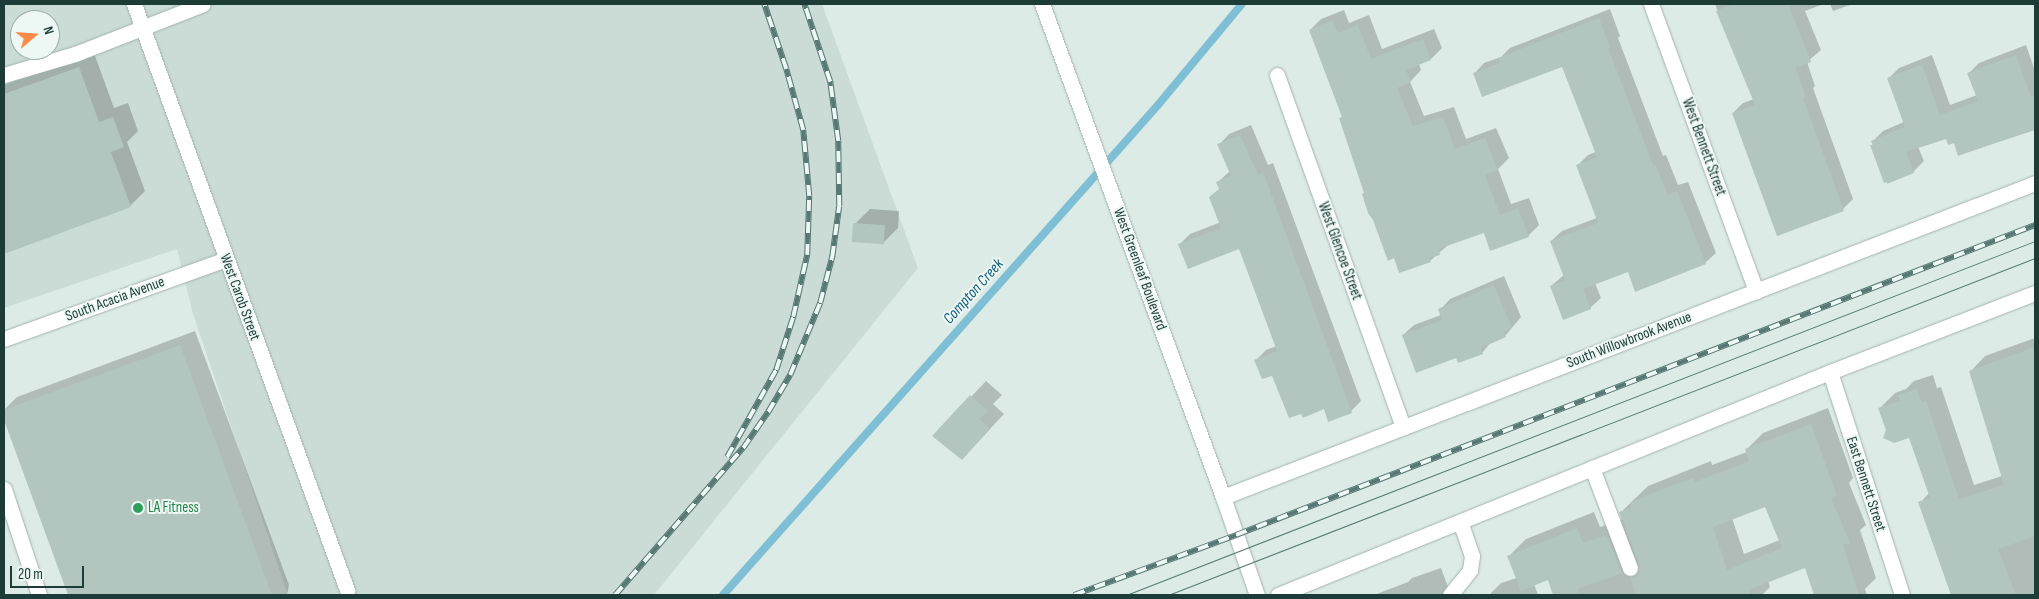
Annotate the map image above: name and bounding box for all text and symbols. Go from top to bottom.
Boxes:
north arrow [10,10,60,60]
text: N [40,24,58,37]
street label: West Bennett Street [1678,96,1730,198]
street label: West Glencoe Street [1314,200,1366,302]
street label: West Greenleaf Boulevard [1110,205,1170,333]
street label: West Carob Street [216,251,264,343]
water label: Compton Creek [940,255,1008,329]
street label: South Acacia Avenue [63,273,167,325]
street label: South Willowbrook Avenue [1564,308,1694,372]
street label: East Bennett Street [1842,434,1890,534]
place label: LA Fitness [148,499,199,517]
marker: LA Fitness [132,502,144,514]
scale bar [12,556,86,588]
text: 20 m [18,565,43,584]

